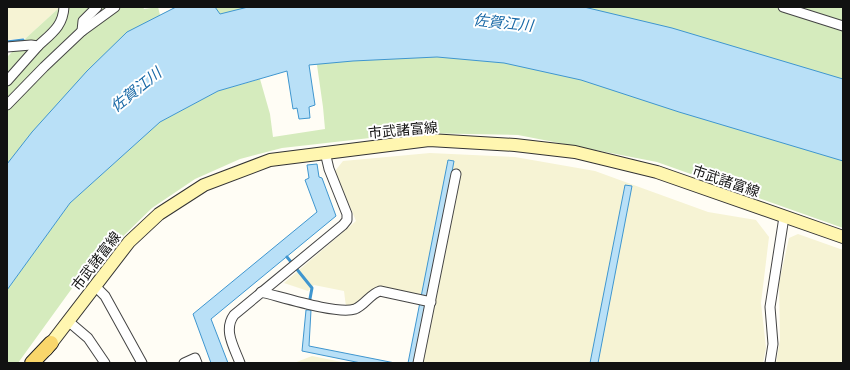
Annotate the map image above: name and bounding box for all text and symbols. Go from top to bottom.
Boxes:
water label: 佐賀江川 [472,11,536,35]
water label: 佐賀江川 [107,63,167,116]
street label: 市武諸富線 [367,119,439,141]
street label: 市武諸富線 [690,162,762,200]
street label: 市武諸富線 [68,228,124,294]

